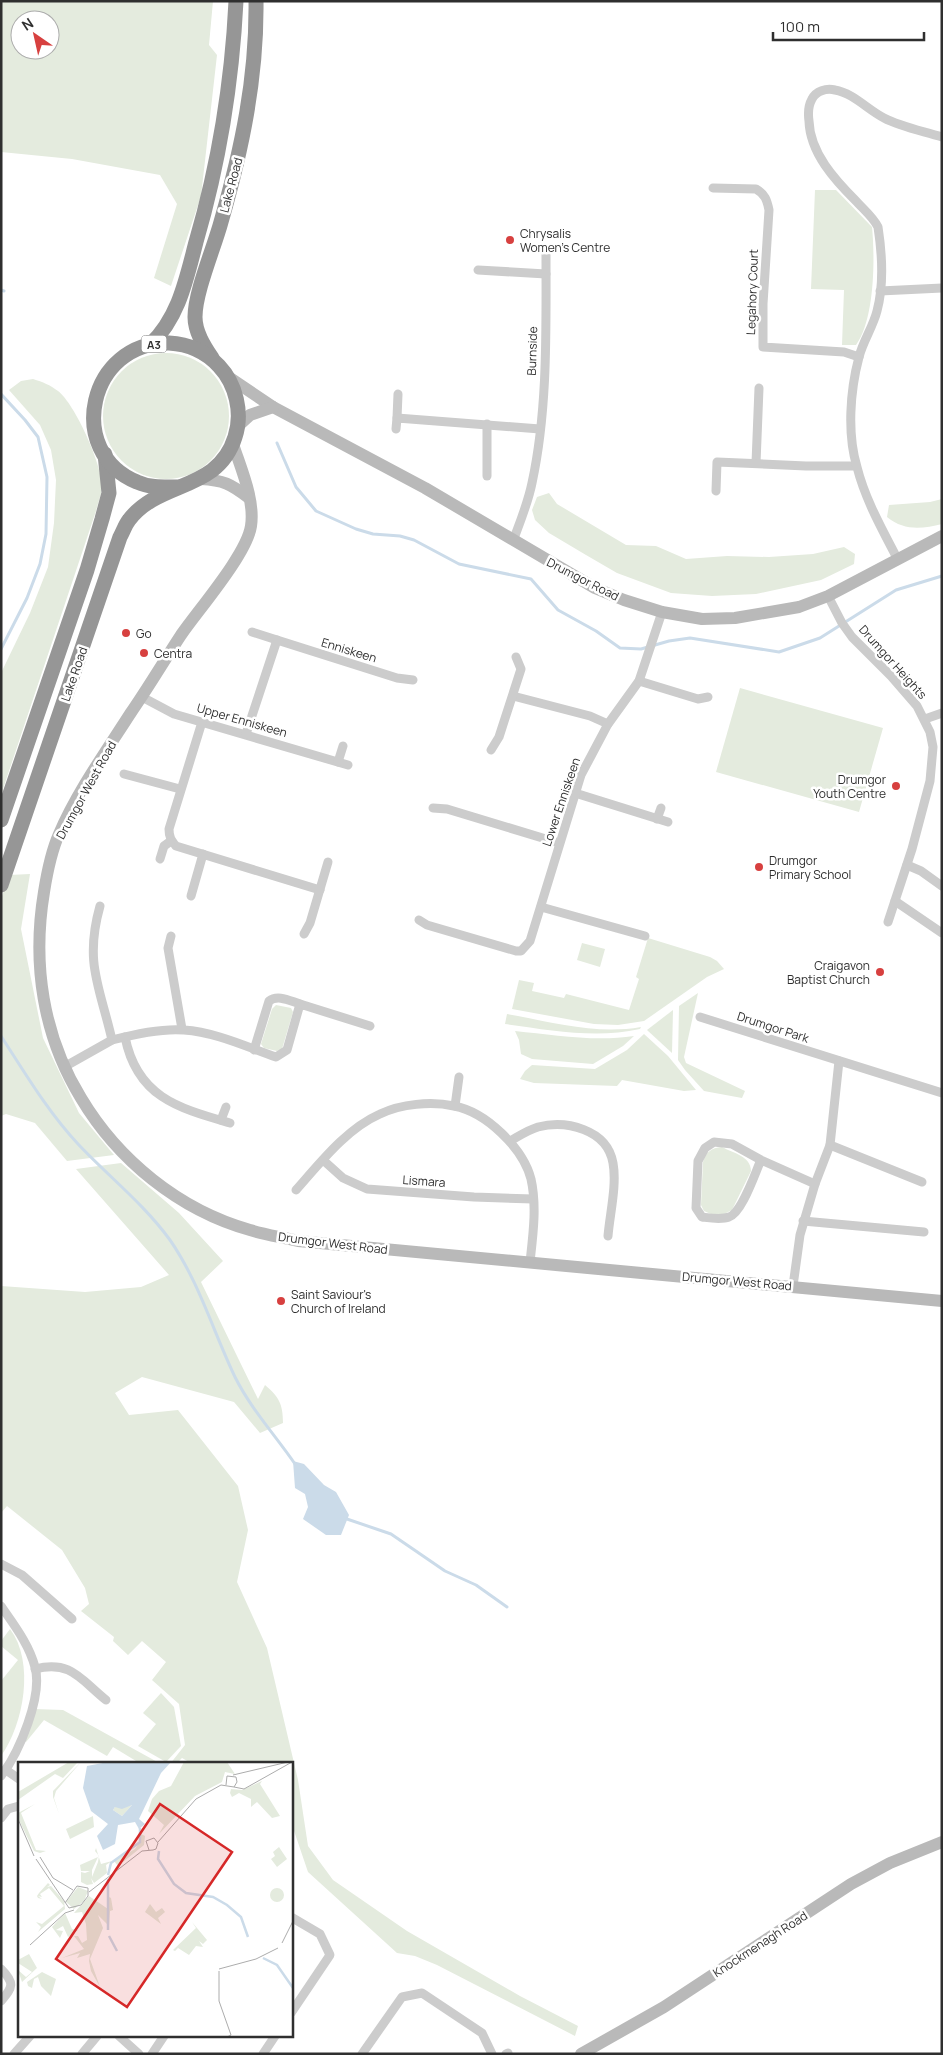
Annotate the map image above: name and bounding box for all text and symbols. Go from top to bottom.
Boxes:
north arrow [10,10,60,60]
scale bar [773,10,924,42]
text: N [18,13,37,34]
text: 100 m [780,16,820,37]
street label: Lake Road [215,156,247,214]
place label: Chrysalis Women's Centre [520,225,610,256]
marker: Chrysalis Women's Centre [504,234,516,246]
street label: Legahory Court [742,249,762,335]
street label: Burnside [523,326,541,376]
road number: A3 [142,336,166,352]
street label: Drumgor Road [544,553,622,605]
street label: Drumgor Heights [855,621,931,703]
place label: Go [136,625,152,642]
marker: Go [120,627,132,639]
street label: Enniskeen [319,634,379,666]
street label: Lake Road [57,645,91,703]
place label: Centra [154,645,192,662]
marker: Centra [138,647,150,659]
street label: Upper Enniskeen [195,699,289,741]
street label: Drumgor West Road [52,738,120,842]
street label: Lower Enniskeen [538,755,584,849]
place label: Drumgor Youth Centre [813,771,887,802]
marker: Drumgor Youth Centre [890,780,902,792]
place label: Drumgor Primary School [769,852,851,883]
marker: Drumgor Primary School [753,861,765,873]
place label: Craigavon Baptist Church [787,957,870,988]
marker: Craigavon Baptist Church [874,966,886,978]
street label: Drumgor Park [735,1007,812,1047]
street label: Lismara [402,1171,446,1191]
street label: Drumgor West Road [277,1228,389,1258]
street label: Drumgor West Road [681,1268,793,1294]
place label: Saint Saviour's Church of Ireland [291,1286,386,1317]
marker: Saint Saviour's Church of Ireland [275,1295,287,1307]
inset map [18,1762,292,2038]
street label: Knockmenagh Road [709,1907,811,1981]

